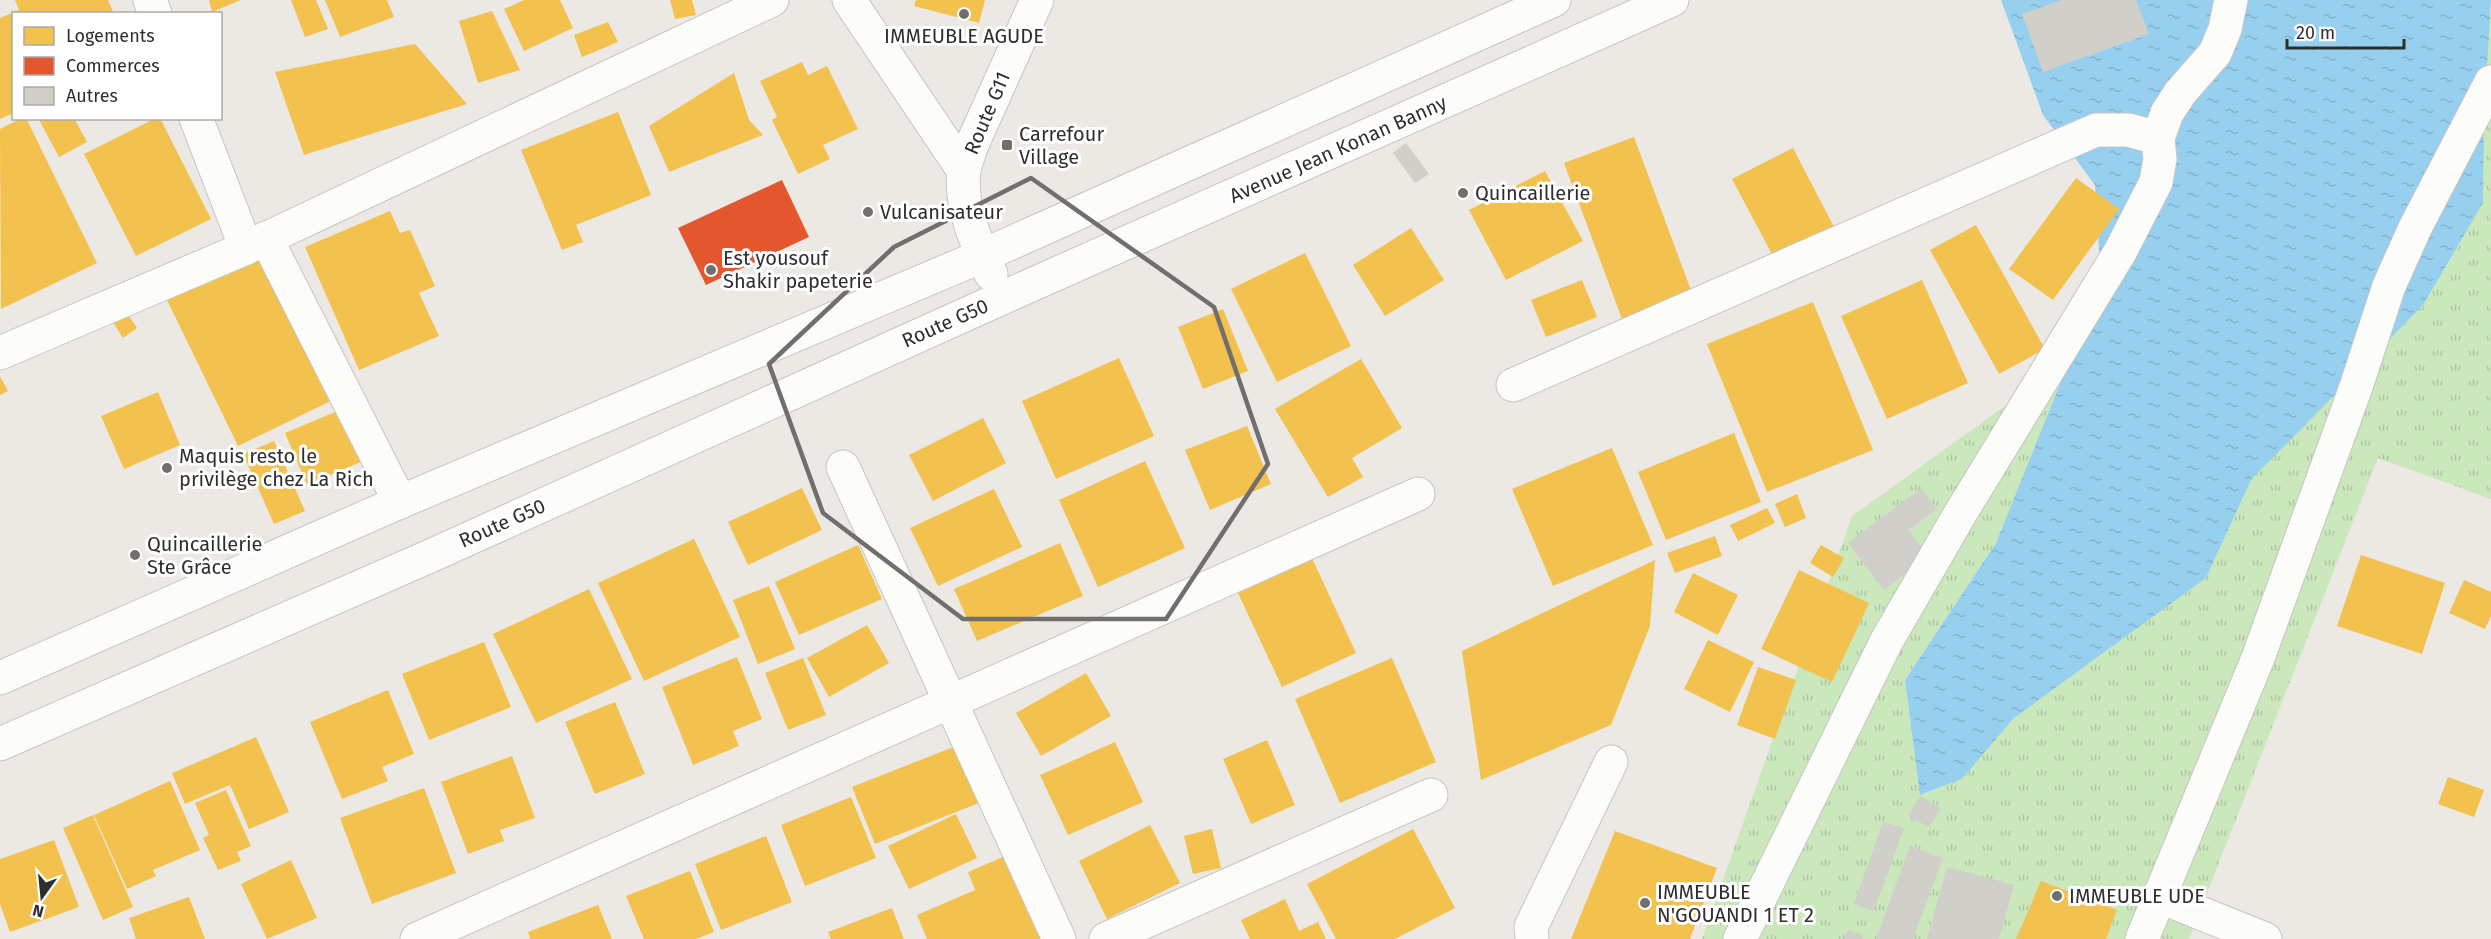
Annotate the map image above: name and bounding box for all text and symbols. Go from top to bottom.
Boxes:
marker: IMMEUBLE AGUDE [957,7,971,21]
legend [12,12,222,120]
scale bar [2287,12,2404,50]
text: 20 m [2296,22,2335,44]
place label: IMMEUBLE AGUDE [884,24,1044,48]
text: Logements [66,25,155,47]
text: Commerces [66,55,160,77]
street label: Route G11 [959,68,1015,158]
text: Autres [66,85,118,107]
street label: Avenue Jean Konan Banny [1226,90,1451,208]
place label: Carrefour Village [1019,122,1104,169]
marker: Carrefour Village [1000,138,1014,152]
place label: Quincaillerie [1475,181,1590,205]
marker: Quincaillerie [1456,186,1470,200]
place label: Vulcanisateur [880,200,1003,224]
marker: Vulcanisateur [861,205,875,219]
place label: Est yousouf Shakir papeterie [723,246,873,293]
marker: Est yousouf Shakir papeterie [704,263,718,277]
street label: Route G50 [898,293,992,353]
place label: Maquis resto le privilège chez La Rich [179,444,374,491]
marker: Maquis resto le privilège chez La Rich [160,461,174,475]
street label: Route G50 [455,493,549,553]
place label: Quincaillerie Ste Grâce [147,532,262,579]
marker: Quincaillerie Ste Grâce [128,548,142,562]
north arrow [12,867,72,927]
place label: IMMEUBLE N'GOUANDI 1 ET 2 [1657,880,1814,927]
place label: IMMEUBLE UDE [2069,884,2205,908]
marker: IMMEUBLE UDE [2050,889,2064,903]
marker: IMMEUBLE N'GOUANDI 1 ET 2 [1638,896,1652,910]
text: N [31,900,46,922]

